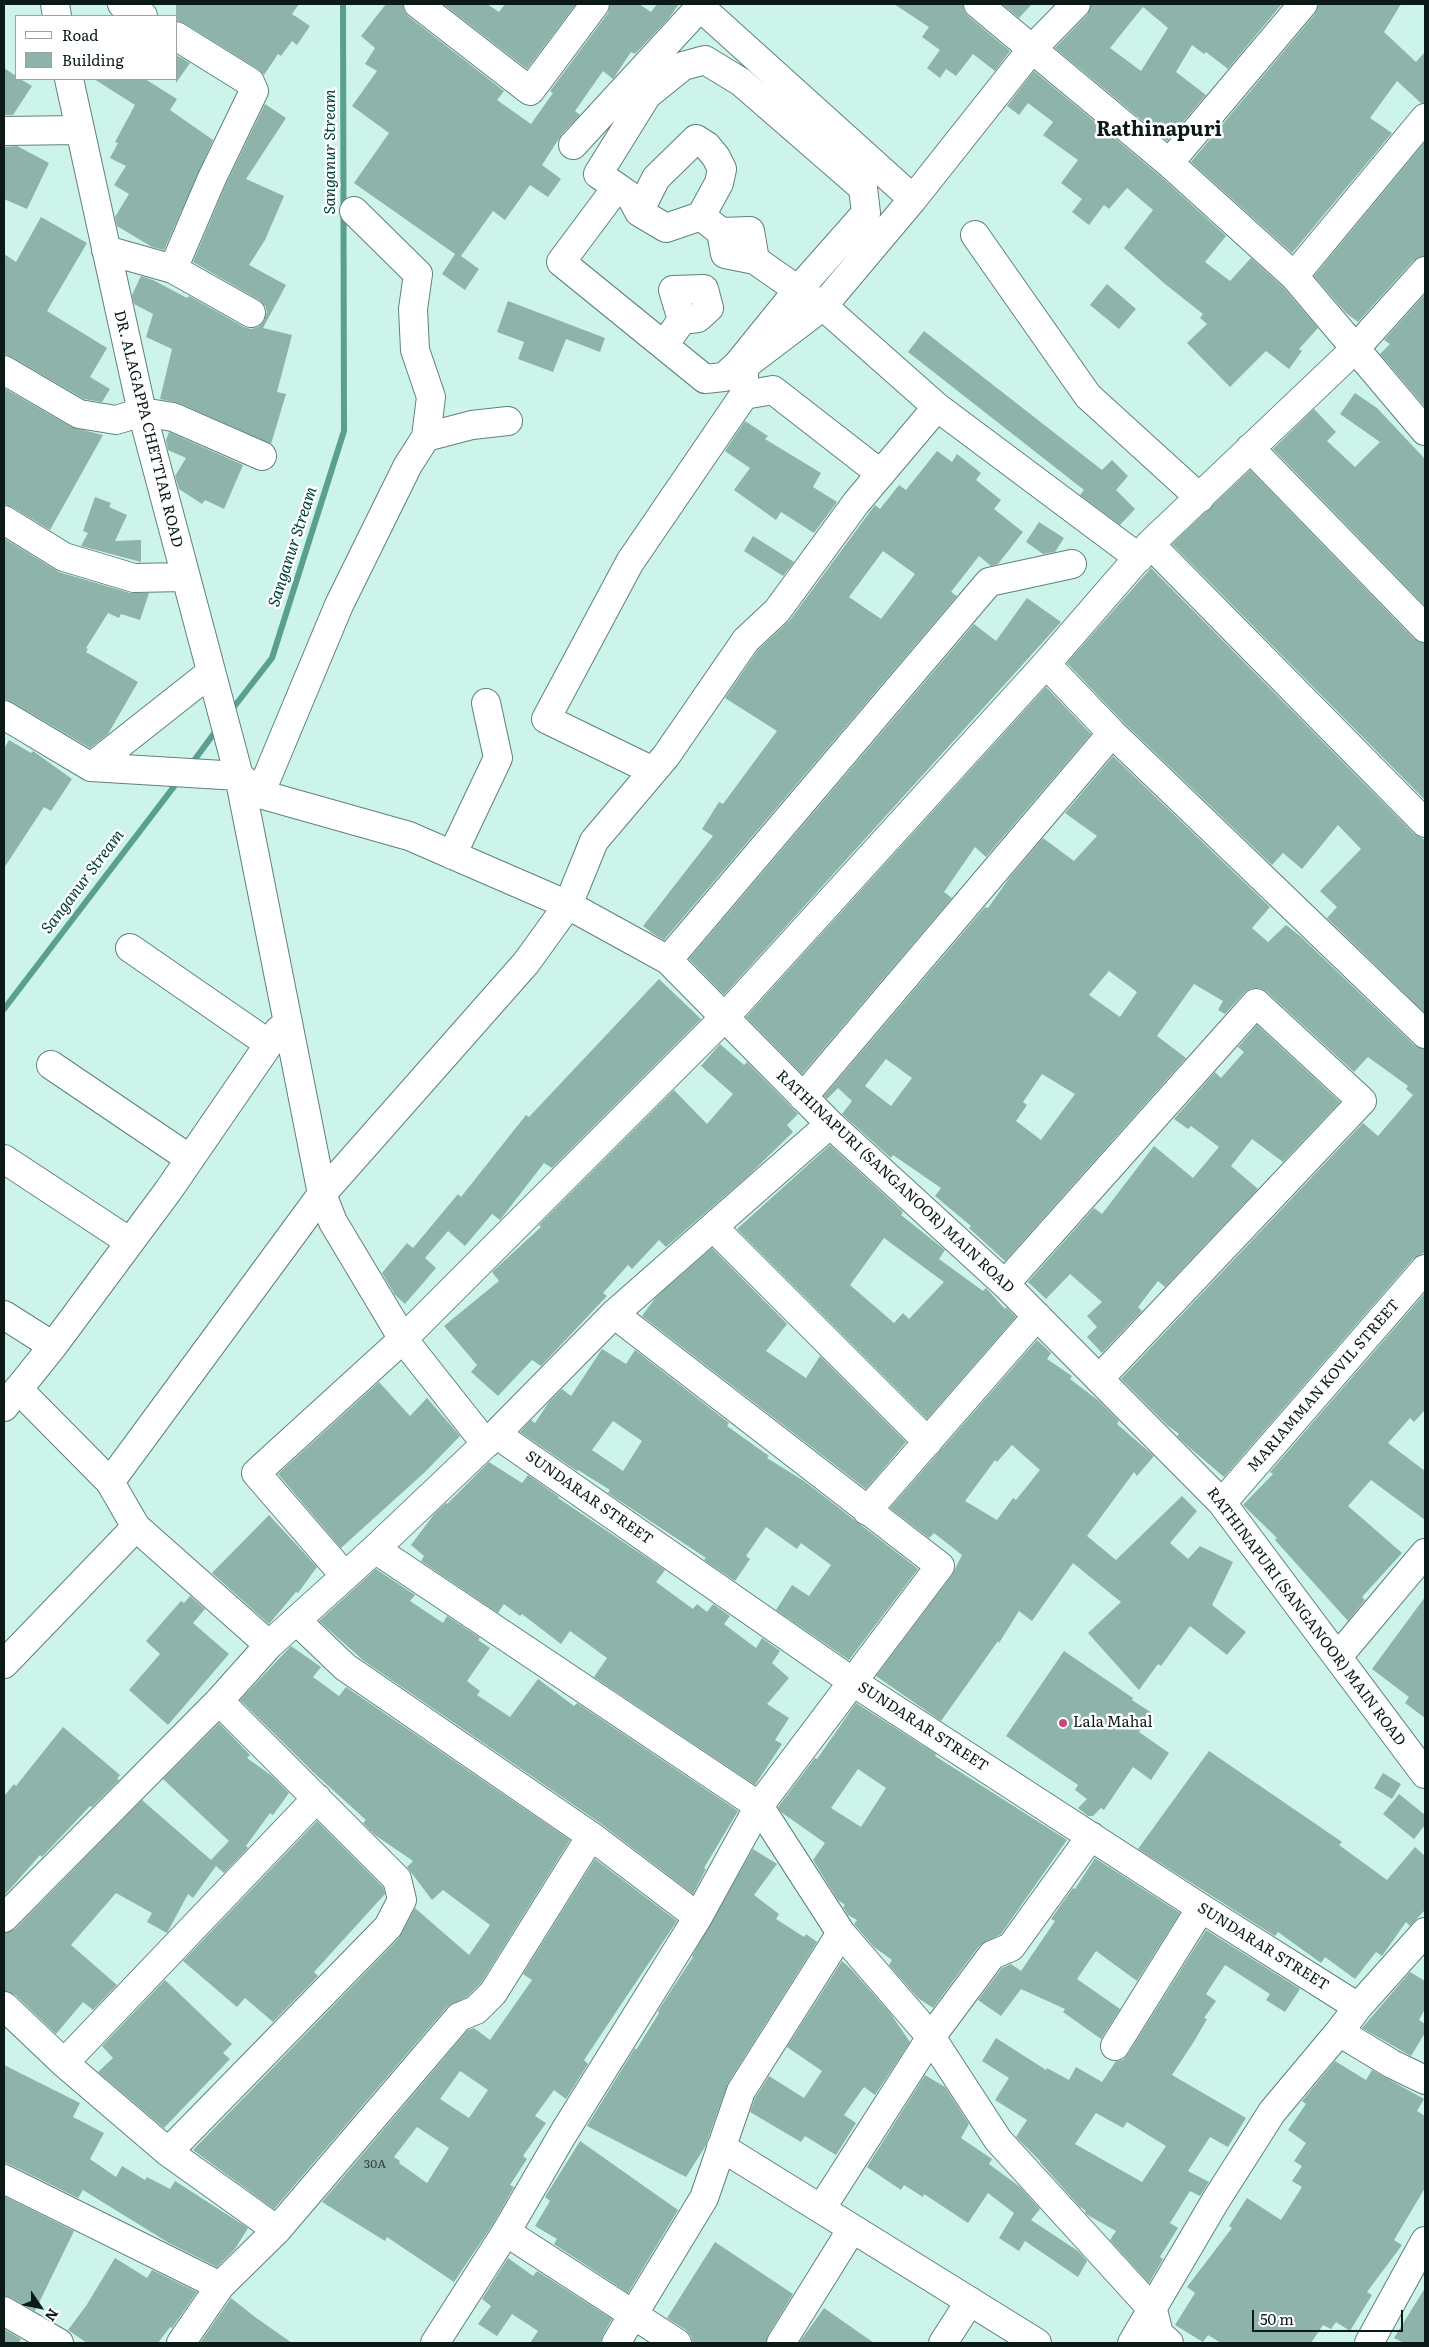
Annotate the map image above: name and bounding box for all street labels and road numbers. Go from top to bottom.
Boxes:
street label: DR. ALAGAPPA CHETTIAR ROAD [110,308,186,550]
street label: RATHINAPURI (SANGANOOR) MAIN ROAD [772,1067,1018,1297]
street label: MARIAMMAN KOVIL STREET [1244,1296,1404,1476]
street label: SUNDARAR STREET [522,1447,656,1549]
street label: RATHINAPURI (SANGANOOR) MAIN ROAD [1203,1484,1409,1750]
street label: SUNDARAR STREET [855,1678,991,1776]
street label: SUNDARAR STREET [1194,1899,1332,1995]

